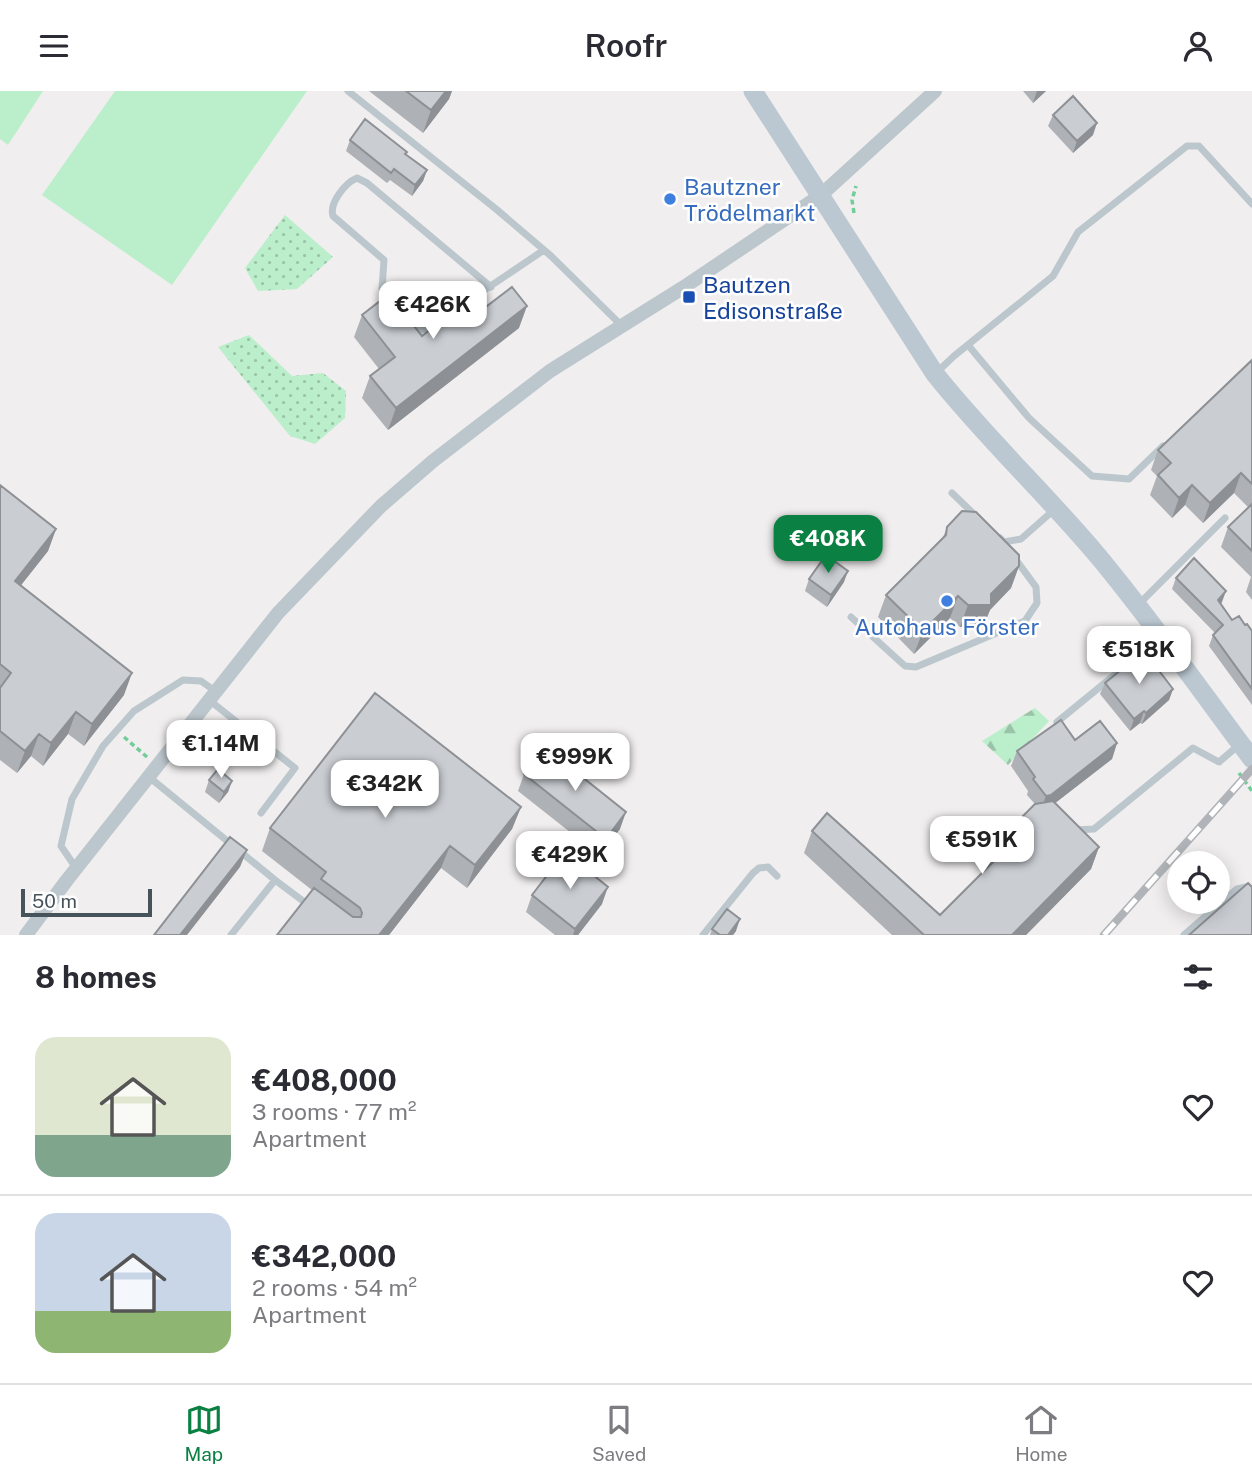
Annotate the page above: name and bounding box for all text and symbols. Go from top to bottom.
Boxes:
icon: menu [35,27,73,65]
text: Roofr [585,27,668,64]
icon: person [1179,27,1217,65]
place label: Bautzner Trödelmarkt [684,173,815,226]
marker: Bautzner Trödelmarkt [662,191,678,207]
place label: Bautzen Edisonstraße [703,271,843,324]
pin: €426K [384,281,482,341]
marker: Bautzen Edisonstraße [681,289,697,305]
text: €426K [395,290,471,317]
pin: €408K [779,515,877,575]
text: €408K [790,524,866,551]
marker: Autohaus Förster [939,593,955,609]
place label: Autohaus Förster [855,613,1039,640]
pin: €518K [1090,627,1188,686]
text: €518K [1103,635,1175,662]
pin: €1.14M [164,721,278,780]
text: €1.14M [182,729,260,756]
pin: €999K [526,733,624,793]
text: €999K [537,742,613,769]
pin: €342K [336,761,434,820]
text: €342K [347,769,423,796]
pin: €591K [933,817,1031,876]
text: €591K [946,825,1018,852]
pin: €429K [521,831,619,891]
text: €429K [532,840,608,867]
map controls [1167,851,1230,914]
button: locate [1167,851,1230,914]
scale bar [21,886,152,918]
text: 50 m [32,890,77,912]
icon: filters [1179,958,1217,996]
text: 8 homes [35,959,157,995]
text: €408,000 [252,1062,397,1098]
icon: home [91,1065,175,1149]
icon: heart [1179,1088,1217,1126]
text: 3 rooms · 77 m² [252,1098,416,1125]
text: Apartment [252,1125,367,1152]
text: €342,000 [252,1238,396,1274]
icon: home [91,1241,175,1325]
icon: heart [1179,1264,1217,1302]
text: 2 rooms · 54 m² [252,1274,417,1301]
text: Apartment [252,1301,367,1328]
tab: Map [184,1401,223,1465]
tab: Saved [592,1401,646,1465]
tab: Home [1015,1401,1068,1465]

